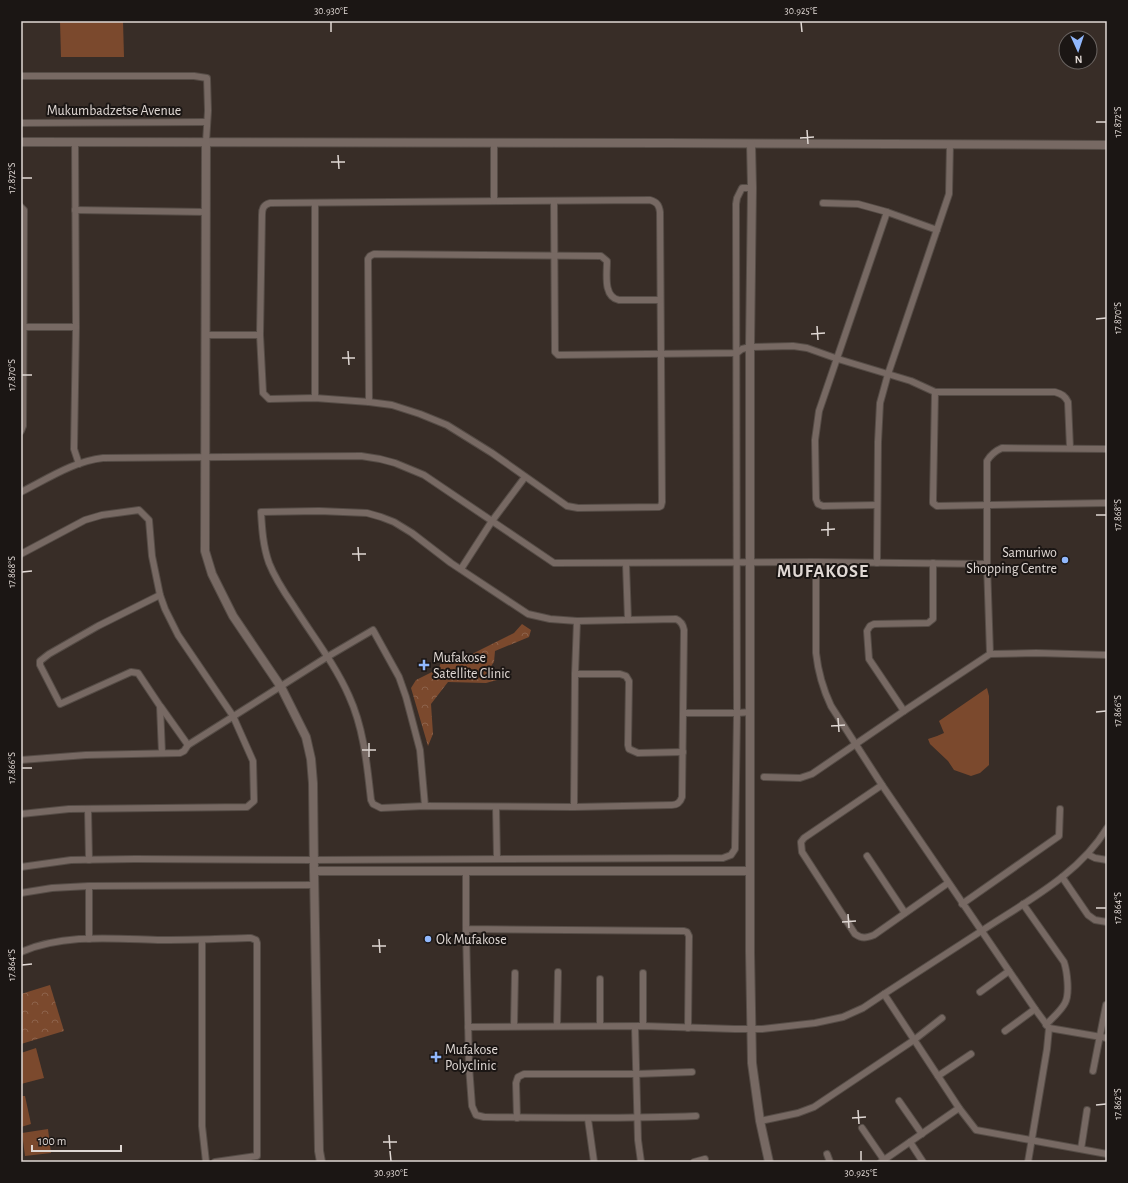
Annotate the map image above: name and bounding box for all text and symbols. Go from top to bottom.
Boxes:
text: 30.930°E [314,6,348,16]
text: 30.925°E [785,6,818,16]
north arrow [1058,30,1098,70]
text: N [1074,54,1083,65]
street label: Mukumbadzetse Avenue [47,104,181,118]
text: 17.872°S [1113,106,1123,138]
text: 17.872°S [7,162,17,194]
text: 17.870°S [1113,302,1123,334]
text: 17.870°S [7,359,17,391]
text: 17.868°S [1113,499,1123,531]
place label: Samuriwo Shopping Centre [966,546,1057,576]
marker: Samuriwo Shopping Centre [1060,555,1070,565]
text: 17.868°S [7,556,17,588]
district label: MUFAKOSE [777,563,869,581]
place label: Mufakose Satellite Clinic [433,651,511,681]
marker: Mufakose Satellite Clinic [418,659,430,671]
text: 17.866°S [1113,695,1123,727]
text: 17.866°S [7,752,17,784]
text: 17.864°S [1113,892,1123,924]
place label: Ok Mufakose [436,933,507,947]
marker: Ok Mufakose [423,934,433,944]
text: 17.864°S [7,949,17,981]
place label: Mufakose Polyclinic [445,1043,498,1073]
marker: Mufakose Polyclinic [430,1051,442,1063]
text: 17.862°S [1113,1088,1123,1120]
scale bar [32,1127,121,1153]
text: 100 m [38,1135,66,1147]
text: 30.930°E [374,1168,408,1178]
text: 30.925°E [845,1168,878,1178]

